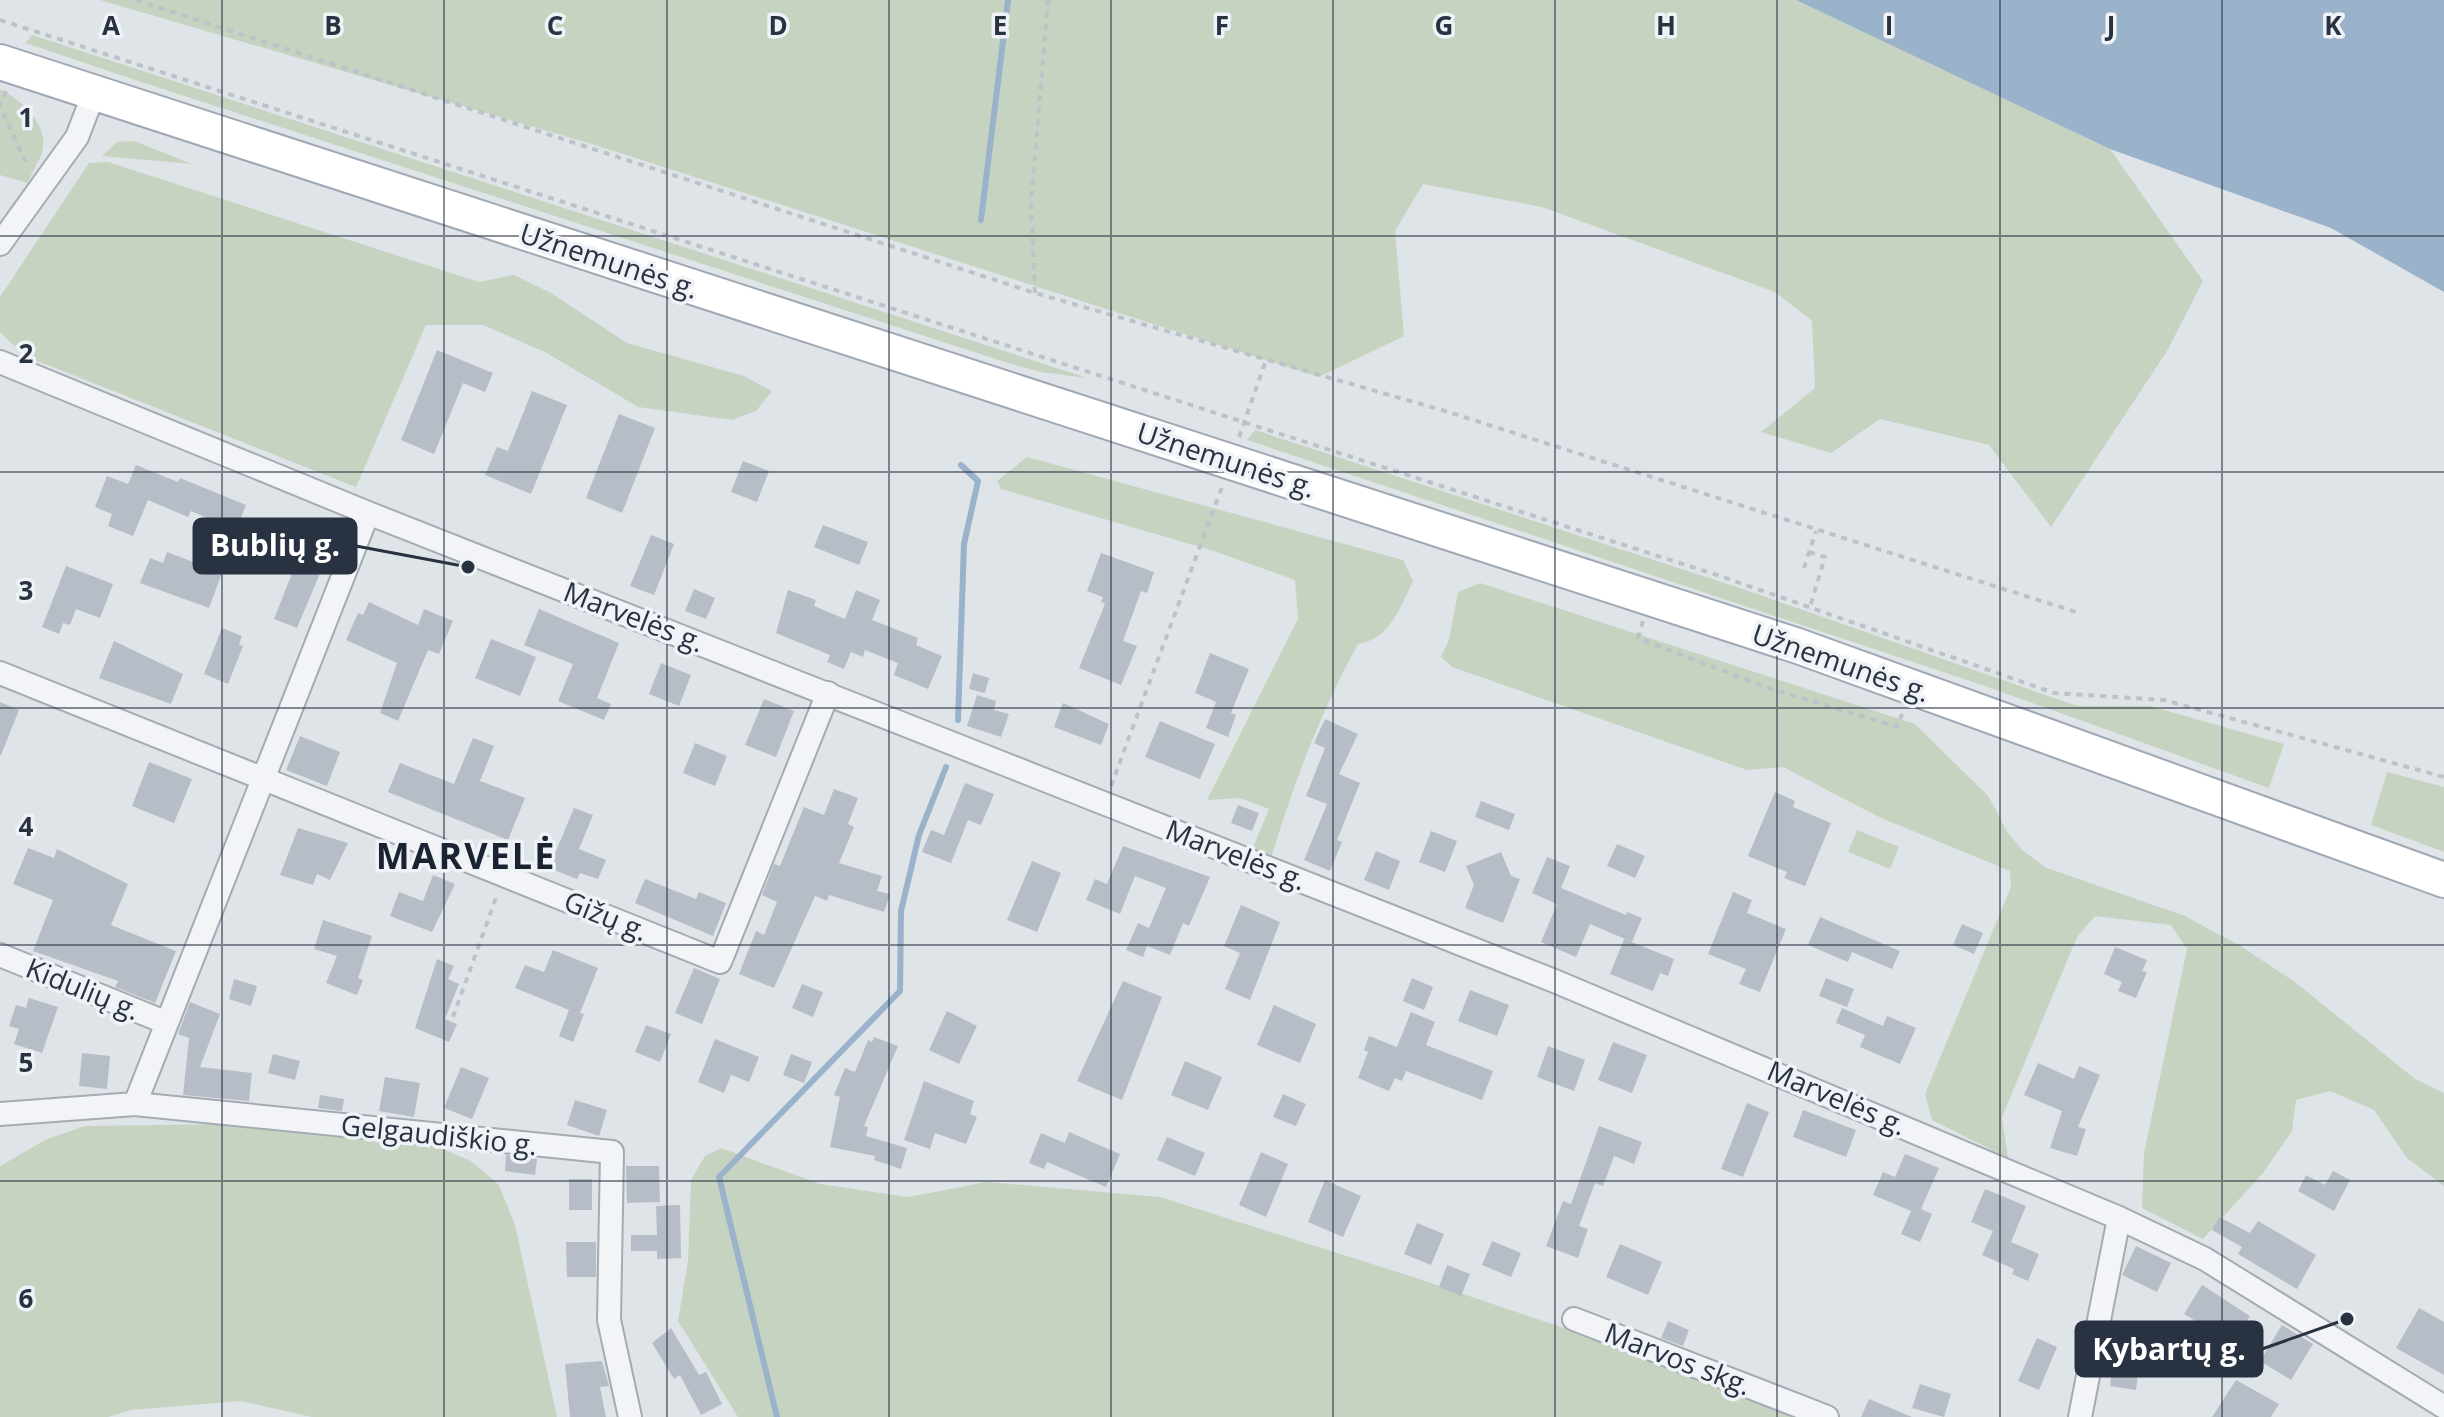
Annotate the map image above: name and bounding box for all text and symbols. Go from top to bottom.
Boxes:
text: A [102,7,120,43]
text: B [324,7,342,43]
text: C [547,7,563,43]
text: D [768,7,788,43]
text: E [993,7,1007,43]
text: F [1215,7,1229,43]
text: G [1435,7,1453,43]
text: H [1656,7,1676,43]
text: I [1885,7,1893,43]
text: J [2105,7,2115,43]
text: K [2324,7,2342,43]
text: 1 [19,99,33,135]
street label: Užnemunės g. [515,213,703,307]
text: 2 [19,335,34,371]
street label: Užnemunės g. [1132,412,1320,506]
callout: Bublių g. [194,519,356,573]
text: Bublių g. [210,524,340,565]
text: 3 [19,572,33,608]
street label: Marvelės g. [559,572,710,660]
street label: Užnemunės g. [1747,614,1935,710]
text: 4 [19,808,34,844]
street label: Marvelės g. [1161,810,1312,898]
district label: MARVELĖ [376,831,556,880]
street label: Gižų g. [559,881,654,949]
street label: Kidulių g. [21,948,146,1028]
text: 5 [19,1044,33,1080]
street label: Marvelės g. [1762,1051,1913,1143]
street label: Gelgaudiškio g. [339,1105,539,1163]
text: 6 [19,1280,34,1316]
street label: Marvos skg. [1600,1313,1757,1403]
callout: Kybartų g. [2076,1322,2262,1376]
text: Kybartų g. [2092,1328,2246,1369]

